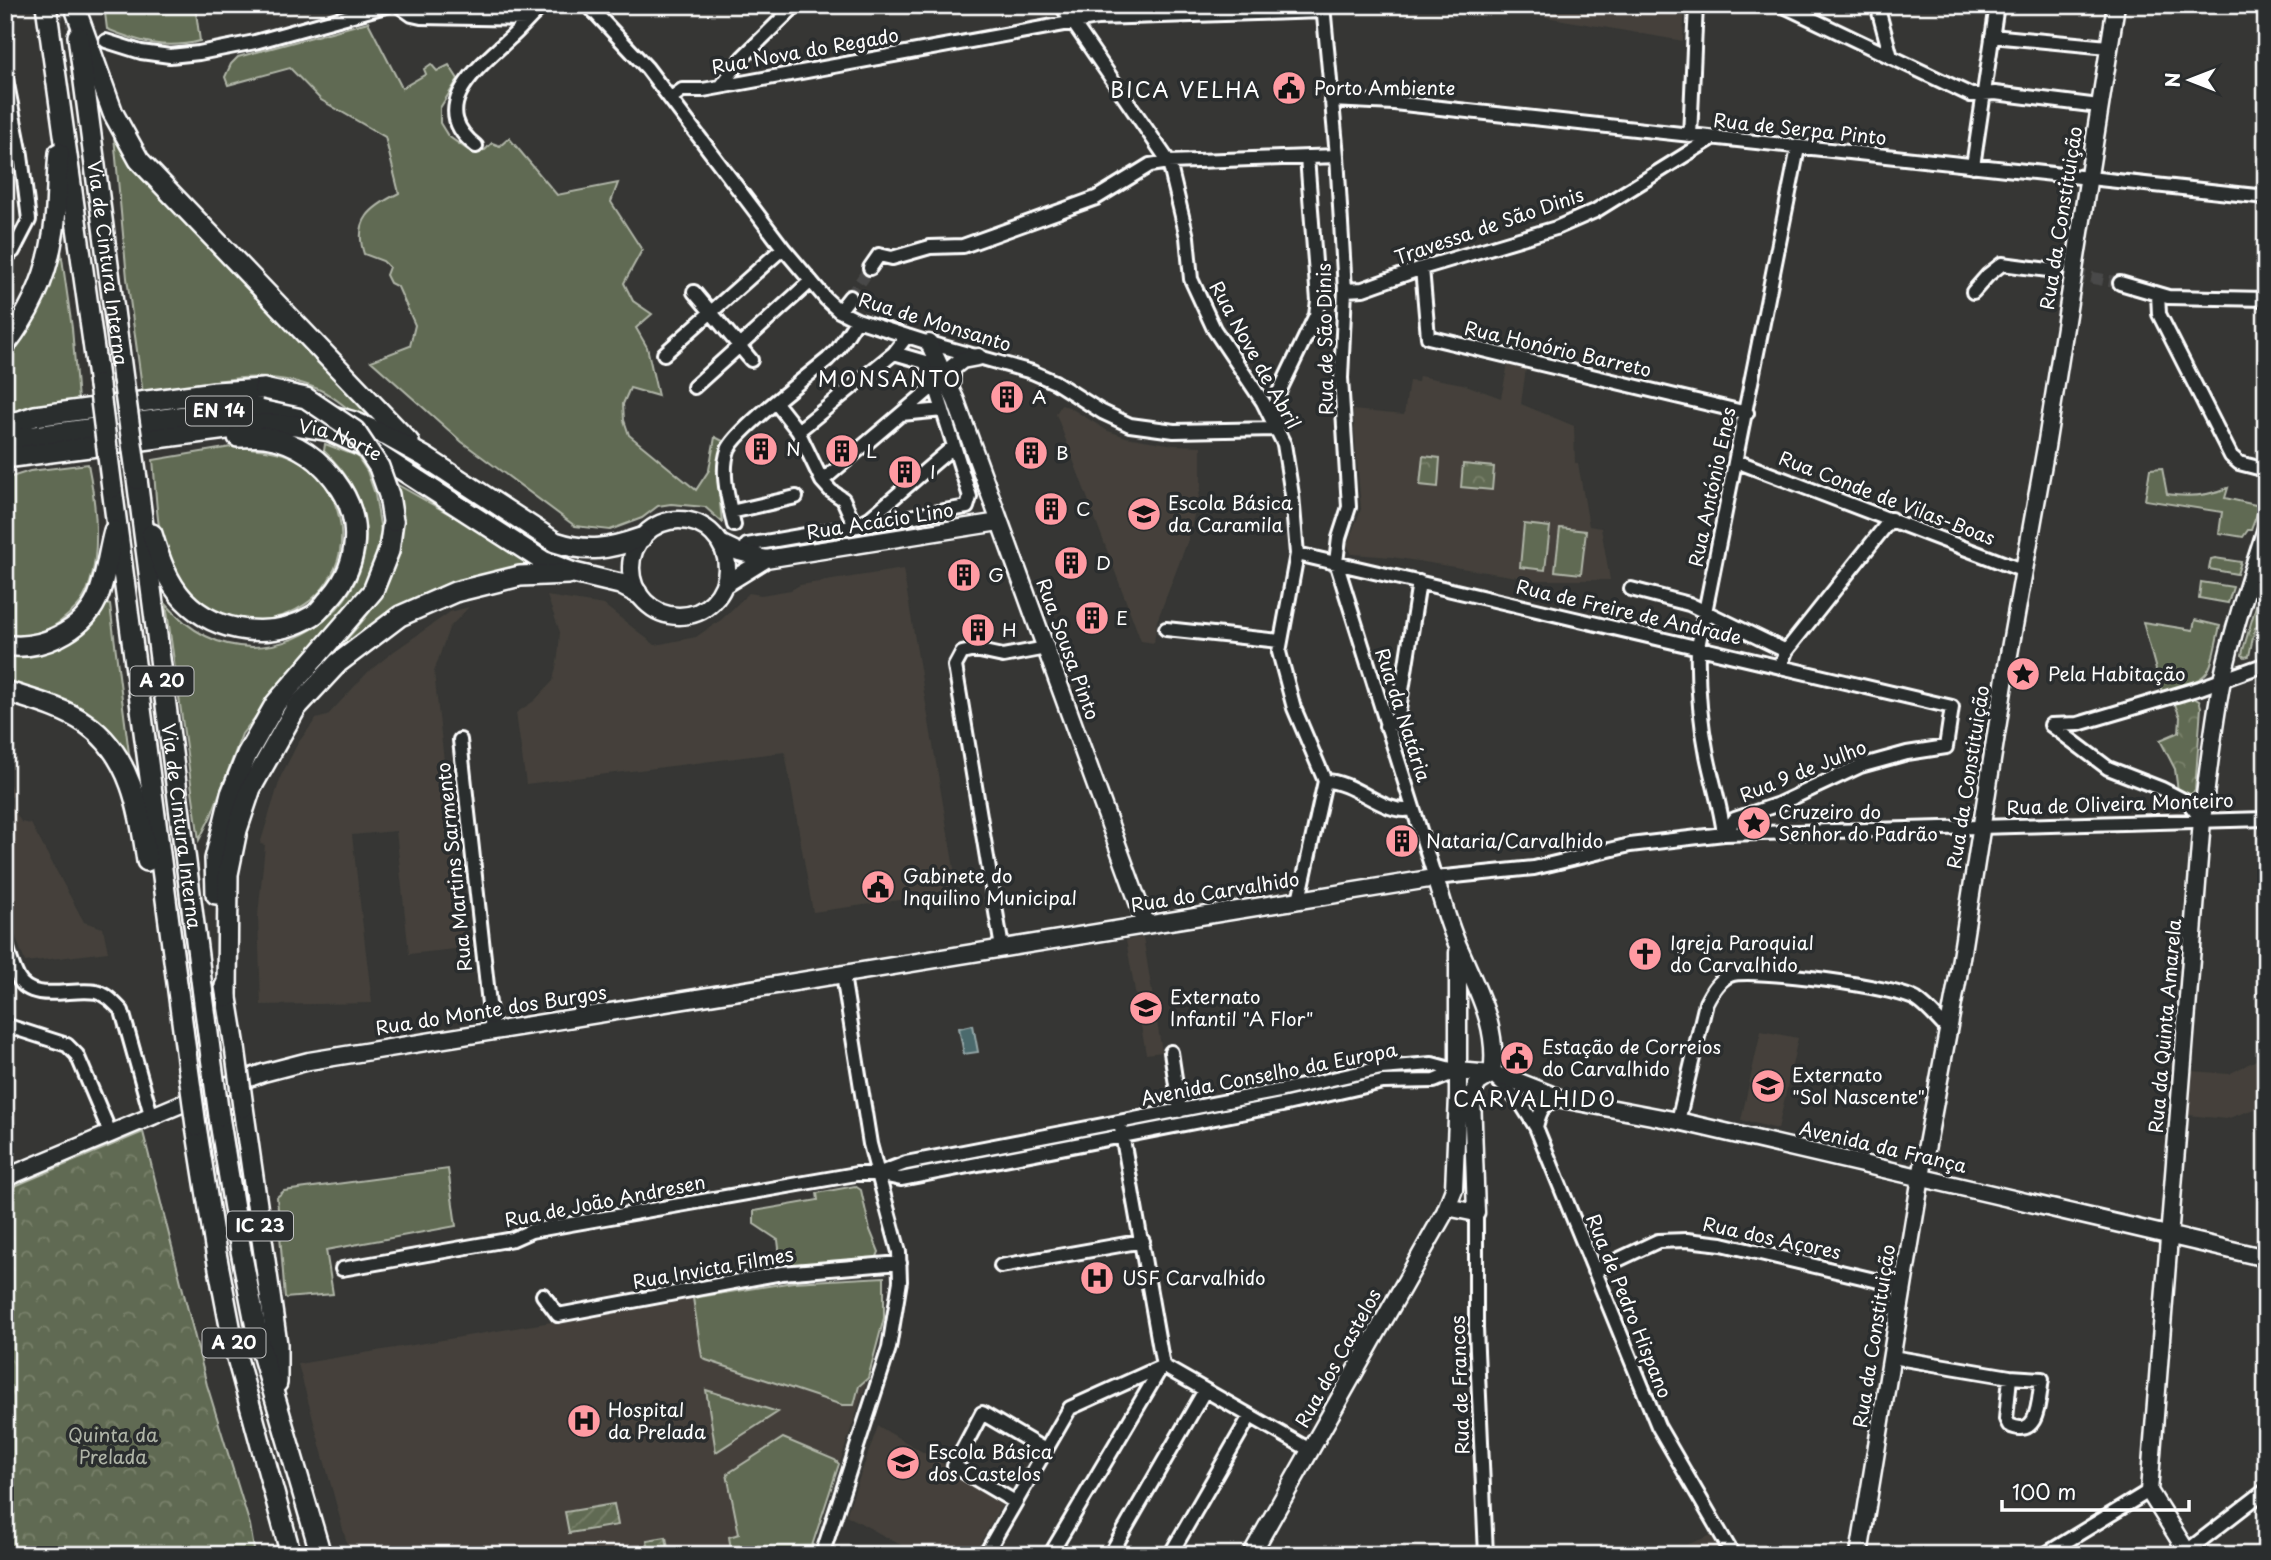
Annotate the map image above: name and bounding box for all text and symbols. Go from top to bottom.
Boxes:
street label: Rua Nova do Regado [709,20,901,80]
north arrow [2156,46,2226,116]
public building icon: Porto Ambiente [1270,69,1308,107]
text: N [2158,72,2186,88]
district label: BICA VELHA [1110,73,1262,105]
place label: Porto Ambiente [1314,73,1455,101]
street label: Rua de Serpa Pinto [1712,105,1888,151]
street label: Rua da Constituição [2032,124,2088,312]
street label: Via de Cintura Interna [81,158,136,368]
street label: Travessa de São Dinis [1390,179,1587,271]
street label: Rua de São Dinis [1309,263,1339,415]
street label: Rua Nove de Abril [1203,275,1308,434]
street label: Rua de Monsanto [855,284,1015,358]
street label: Rua Honório Barreto [1462,313,1654,383]
district label: MONSANTO [818,362,962,394]
building icon: A [988,378,1026,416]
place label: A [1032,382,1047,410]
road number: EN 14 [186,396,252,426]
street label: Rua António Enes [1680,404,1742,569]
street label: Via Norte [296,411,389,467]
building icon: N [742,430,780,468]
building icon: L [823,432,861,470]
place label: N [786,434,801,462]
building icon: B [1012,434,1050,472]
place label: L [866,436,877,464]
place label: B [1056,438,1069,466]
street label: Rua Conde de Vilas-Boas [1775,443,2000,551]
building icon: I [886,453,924,491]
place label: I [930,457,936,485]
place label: Escola Básica da Caramila [1168,488,1293,538]
building icon: C [1032,490,1070,528]
place label: C [1076,494,1091,522]
street label: Rua Acácio Lino [804,495,955,545]
school or university icon: Escola Básica da Caramila [1125,495,1163,533]
building icon: D [1052,544,1090,582]
place label: D [1096,548,1111,576]
building icon: G [945,556,983,594]
place label: G [988,560,1004,588]
street label: Rua de Freire de Andrade [1514,571,1745,651]
street label: Rua Sousa Pinto [1030,574,1108,723]
building icon: E [1073,599,1111,637]
place label: E [1116,603,1128,631]
building icon: H [959,611,997,649]
place label: H [1002,615,1017,643]
street label: Rua da Natária [1369,644,1439,785]
place icon: Pela Habitação [2004,655,2042,693]
place label: Pela Habitação [2048,659,2186,687]
road number: A 20 [130,666,194,696]
street label: Rua da Constituição [1939,683,1995,871]
street label: Via de Cintura Interna [155,721,210,931]
street label: Rua 9 de Julho [1735,732,1870,808]
street label: Rua Martins Sarmento [428,761,478,973]
street label: Rua de Oliveira Monteiro [2006,785,2234,821]
place label: Cruzeiro do Senhor do Padrão [1778,797,1938,847]
place icon: Cruzeiro do Senhor do Padrão [1735,804,1773,842]
building icon: Nataria/Carvalhido [1383,822,1421,860]
place label: Nataria/Carvalhido [1426,826,1603,854]
place label: Gabinete do Inquilino Municipal [903,861,1077,911]
street label: Rua do Carvalhido [1129,864,1301,918]
public building icon: Gabinete do Inquilino Municipal [859,868,897,906]
street label: Rua da Quinta Amarela [2141,917,2187,1134]
place label: Igreja Paroquial do Carvalhido [1670,928,1814,978]
church icon: Igreja Paroquial do Carvalhido [1626,935,1664,973]
street label: Rua do Monte dos Burgos [373,977,608,1041]
place label: Externato Infantil "A Flor" [1170,982,1314,1032]
school or university icon: Externato Infantil "A Flor" [1127,989,1165,1027]
place label: Estação de Correios do Carvalhido [1542,1032,1721,1082]
street label: Avenida Conselho da Europa [1138,1034,1400,1112]
public building icon: Estação de Correios do Carvalhido [1498,1039,1536,1077]
place label: Externato "Sol Nascente" [1792,1060,1925,1110]
school or university icon: Externato "Sol Nascente" [1749,1067,1787,1105]
district label: CARVALHIDO [1453,1082,1617,1114]
street label: Avenida da França [1797,1113,1970,1179]
street label: Rua de João Andresen [502,1167,708,1233]
street label: Rua de Pedro Hispano [1580,1209,1680,1402]
street label: Rua dos Açores [1701,1209,1844,1265]
road number: IC 23 [227,1212,293,1240]
street label: Rua Invicta Filmes [630,1239,796,1295]
street label: Rua da Constituição [1845,1242,1901,1430]
hospital icon: USF Carvalhido [1078,1259,1116,1297]
place label: USF Carvalhido [1122,1263,1266,1291]
street label: Rua dos Castelos [1287,1283,1387,1432]
street label: Rua de Francos [1443,1315,1475,1455]
road number: A 20 [202,1328,266,1358]
place label: Hospital da Prelada [608,1395,706,1445]
hospital icon: Hospital da Prelada [565,1402,603,1440]
park label: Quinta da Prelada [68,1420,158,1470]
place label: Escola Básica dos Castelos [928,1437,1053,1487]
school or university icon: Escola Básica dos Castelos [884,1444,922,1482]
scale bar [2002,1469,2189,1513]
text: 100 m [2012,1475,2076,1507]

